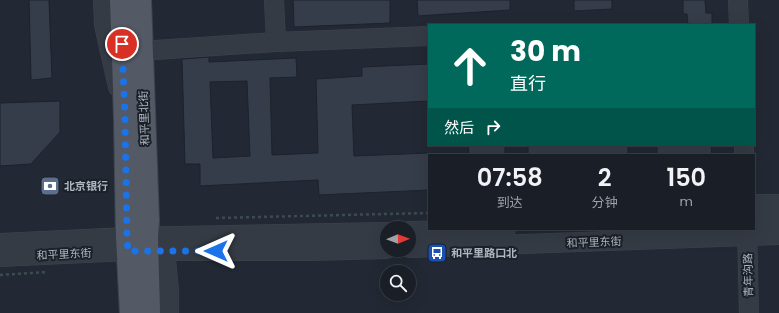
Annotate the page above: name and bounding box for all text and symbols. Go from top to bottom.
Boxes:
pin [105,27,139,61]
text: 30 m [510,32,581,71]
icon: arrive [111,33,133,55]
icon: ahead [444,40,496,92]
text: 直行 [510,71,546,96]
street label: 和平里北街 [135,90,153,146]
icon: right [482,116,504,138]
text: 然后 [444,117,474,138]
text: 07:58 [477,161,543,194]
text: 2 [598,161,611,194]
text: 150 [666,161,706,194]
bank icon: 北京银行 [39,175,61,197]
place label: 北京银行 [64,178,108,194]
text: m [680,192,693,211]
text: 到达 [497,193,523,212]
text: 分钟 [592,193,618,212]
north arrow [380,221,416,257]
map controls [380,221,416,301]
position arrow [195,230,237,272]
street label: 和平里东街 [566,233,622,251]
bus stop icon: 和平里路口北 [426,242,448,264]
street label: 和平里东街 [36,245,92,263]
place label: 和平里路口北 [451,245,517,261]
street label: 青年沟路 [740,253,756,297]
button: search [380,265,416,301]

